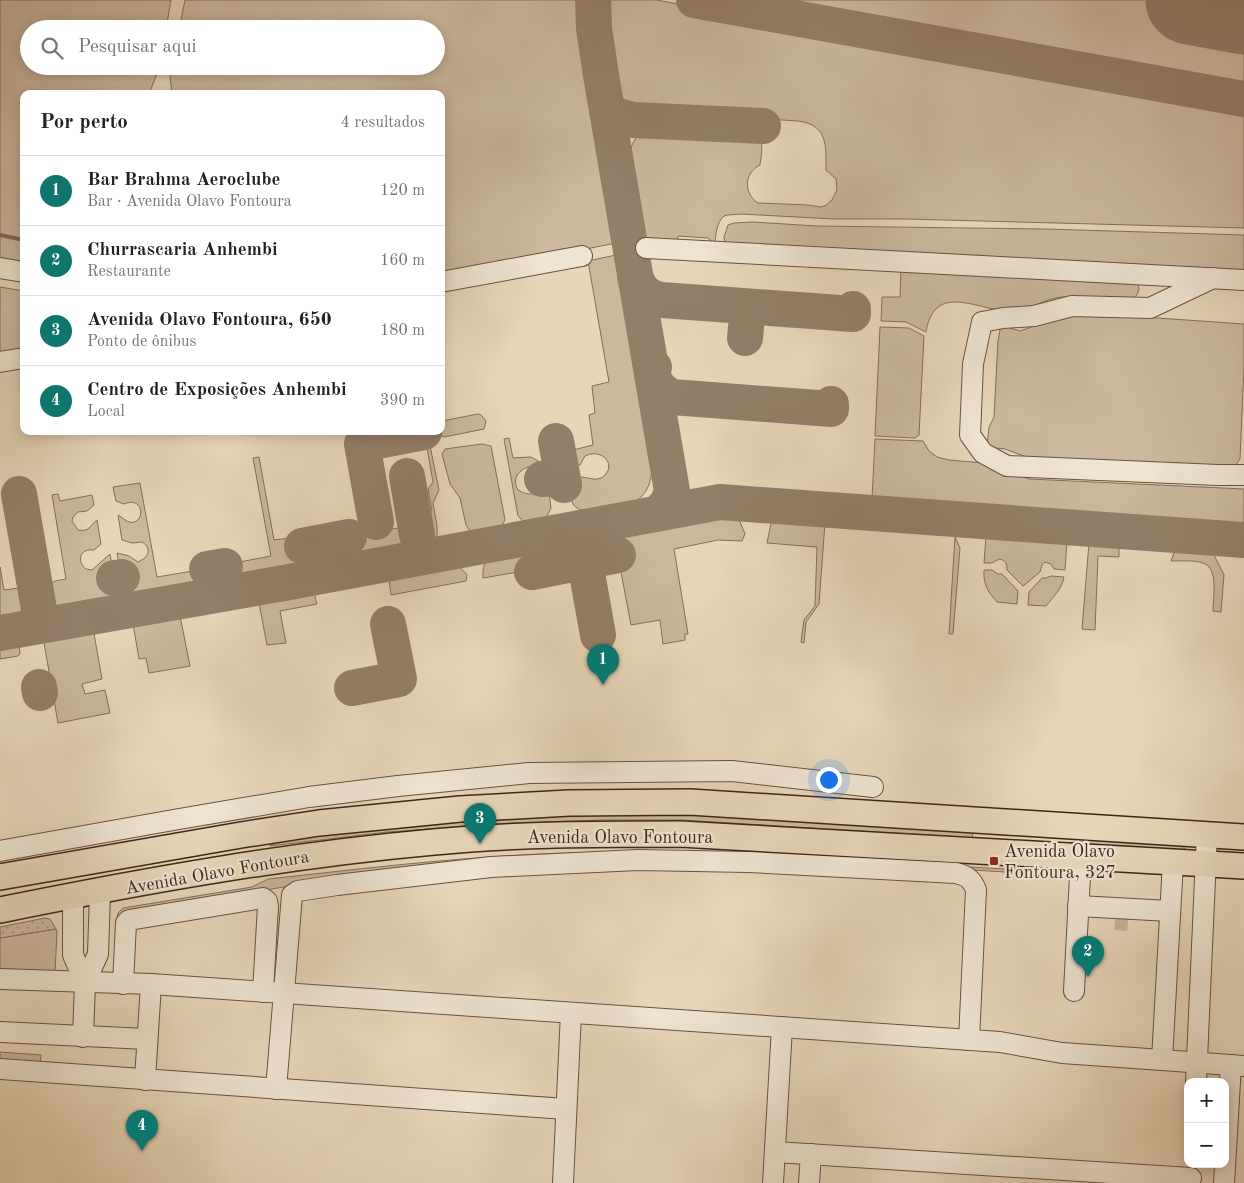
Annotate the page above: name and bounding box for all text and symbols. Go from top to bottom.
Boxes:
search box [20,20,445,75]
icon: search [38,34,66,62]
text: Pesquisar aqui [78,38,197,57]
text: Por perto [40,112,128,133]
text: 4 resultados [341,115,425,131]
text: Bar Brahma Aeroclube [87,171,281,190]
text: 1 [51,183,61,199]
text: 120 m [380,183,425,199]
text: Bar · Avenida Olavo Fontoura [87,194,292,210]
text: Churrascaria Anhembi [87,241,278,260]
text: 2 [51,253,61,269]
text: 160 m [380,253,425,269]
text: Restaurante [87,264,171,280]
text: Avenida Olavo Fontoura, 650 [87,311,332,330]
text: 3 [51,323,61,339]
text: 180 m [380,323,425,339]
text: Ponto de ônibus [87,334,196,350]
text: Centro de Exposições Anhembi [87,381,347,400]
text: 4 [51,393,61,409]
text: 390 m [380,393,425,409]
text: Local [87,404,125,420]
pin: 1 [587,644,619,685]
your location [816,767,842,793]
pin: 3 [464,803,496,844]
street label: Avenida Olavo Fontoura [527,829,713,847]
place label: Avenida Olavo Fontoura, 327 [1004,843,1116,882]
street label: Avenida Olavo Fontoura [124,848,311,898]
marker: Avenida Olavo Fontoura, 327 [988,855,1000,867]
pin: 2 [1072,936,1104,977]
map controls [1184,1078,1229,1168]
button: + [1184,1078,1229,1123]
pin: 4 [126,1110,158,1151]
button: − [1184,1123,1229,1168]

